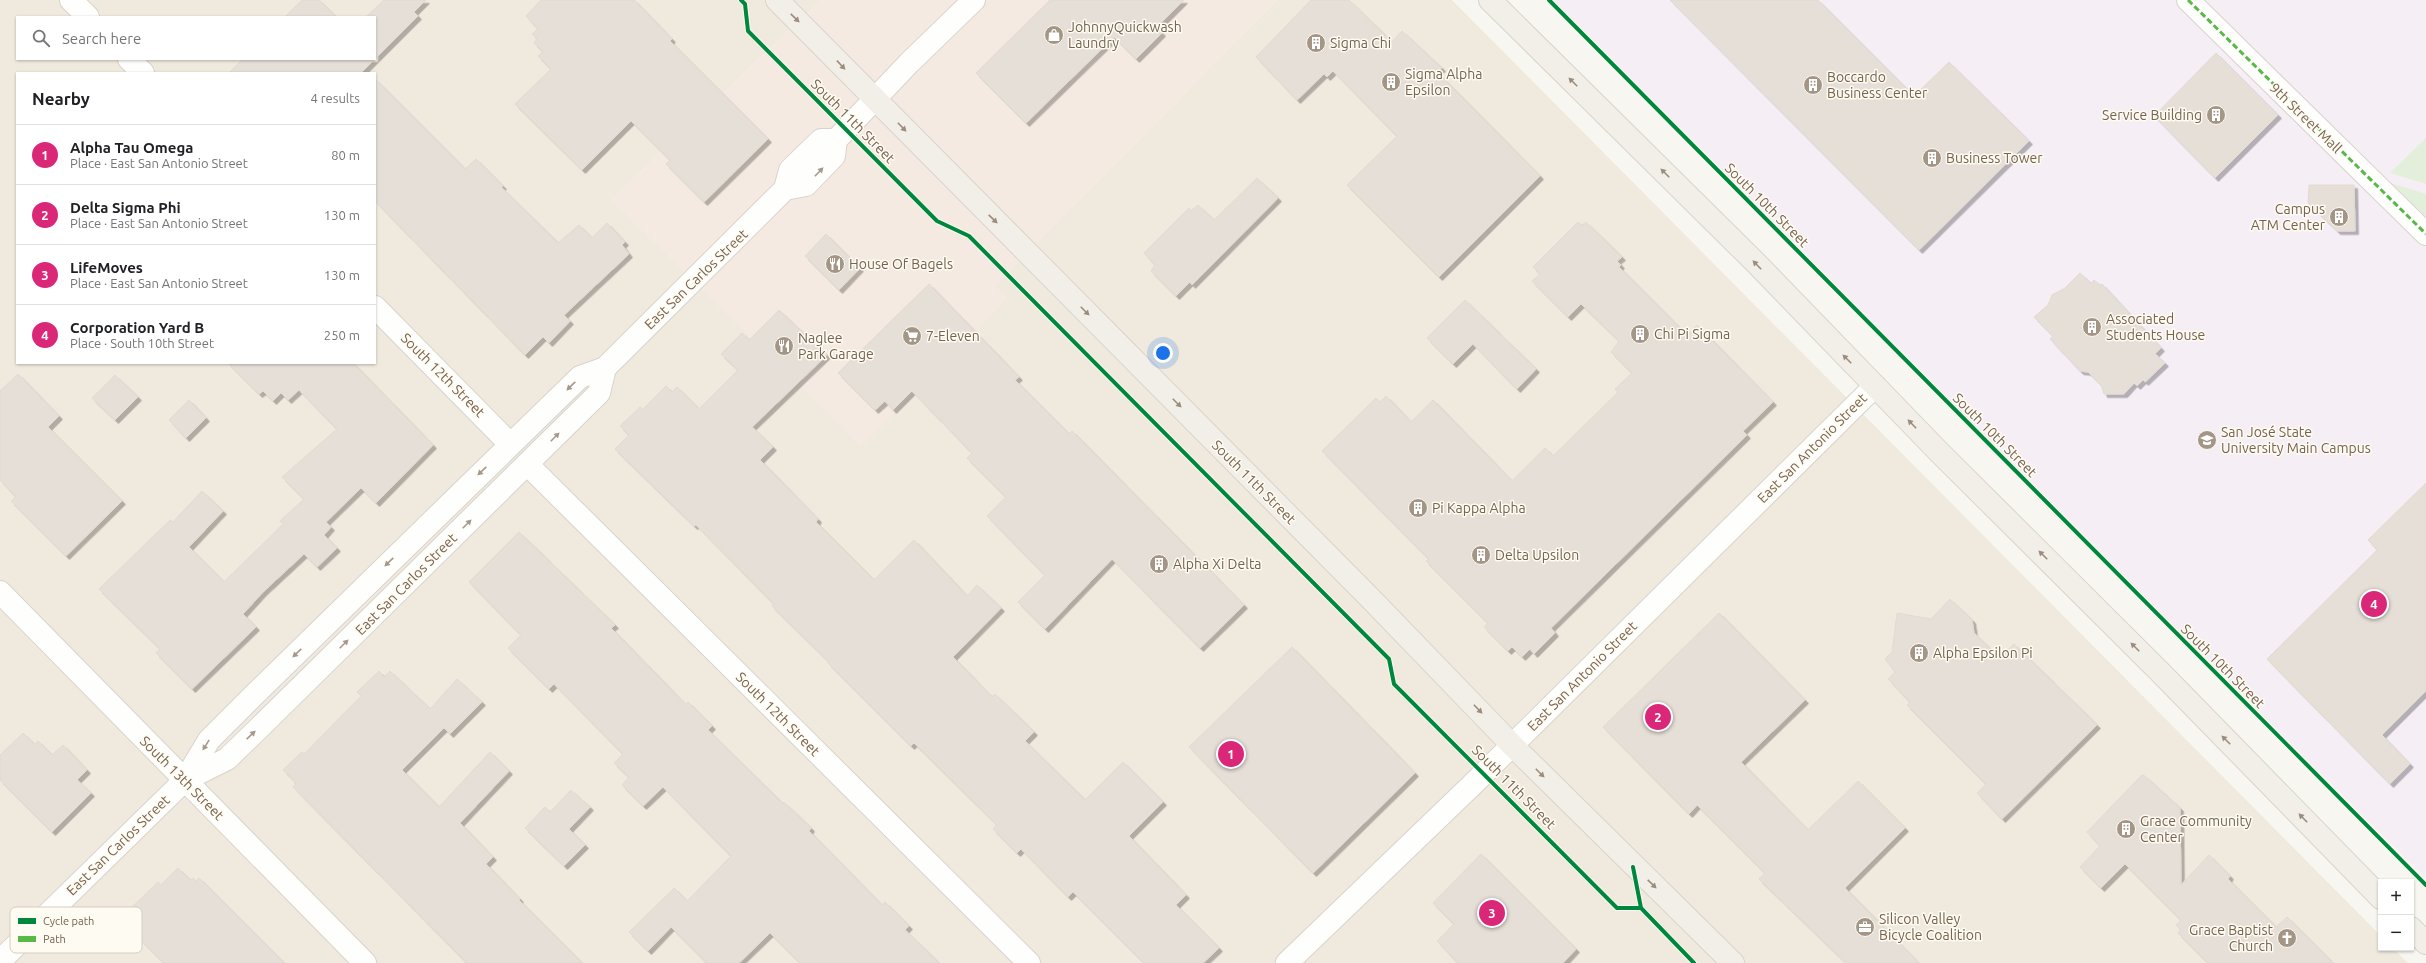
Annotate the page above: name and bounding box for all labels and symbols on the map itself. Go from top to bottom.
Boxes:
one-way arrow [790,13,800,23]
place label: JohnnyQuickwash Laundry [1068,19,1182,51]
shop icon: JohnnyQuickwash Laundry [1043,24,1065,46]
building icon: Sigma Chi [1305,32,1327,54]
place label: Sigma Chi [1330,35,1391,51]
one-way arrow [836,59,845,70]
place label: Sigma Alpha Epsilon [1405,66,1482,98]
place label: Boccardo Business Center [1827,69,1928,101]
building icon: Sigma Alpha Epsilon [1380,71,1402,93]
building icon: Boccardo Business Center [1802,74,1824,96]
street label: South 11th Street [808,76,899,167]
one-way arrow [1568,77,1578,87]
street label: 9th Street Mall [2267,80,2345,156]
building icon: Service Building [2205,104,2227,126]
place label: Service Building [2102,107,2202,123]
one-way arrow [897,122,907,132]
building icon: Business Tower [1921,147,1943,169]
place label: Business Tower [1946,150,2043,166]
street label: South 10th Street [1722,160,1813,251]
one-way arrow [814,167,824,177]
one-way arrow [1660,168,1670,178]
place label: Campus ATM Center [2251,201,2326,233]
building icon: Campus ATM Center [2328,206,2350,228]
one-way arrow [988,214,998,224]
street label: East San Carlos Street [641,225,751,332]
restaurant icon: House Of Bagels [824,253,846,275]
place label: House Of Bagels [849,256,953,272]
one-way arrow [1752,260,1762,270]
one-way arrow [1080,306,1090,316]
place label: Associated Students House [2106,311,2205,343]
building icon: Associated Students House [2081,316,2103,338]
building icon: Chi Pi Sigma [1629,323,1651,345]
supermarket icon: 7-Eleven [901,325,923,347]
place label: Chi Pi Sigma [1654,326,1730,342]
place label: 7-Eleven [926,328,980,344]
street label: South 12th Street [398,330,489,421]
place label: Naglee Park Garage [798,330,874,362]
restaurant icon: Naglee Park Garage [773,335,795,357]
your location [1153,343,1173,363]
one-way arrow [1842,354,1852,364]
one-way arrow [566,381,576,391]
street label: East San Antonio Street [1754,390,1870,506]
street label: South 10th Street [1950,390,2041,481]
one-way arrow [1172,398,1182,408]
one-way arrow [1907,419,1917,429]
place label: San José State University Main Campus [2221,424,2371,456]
school or university icon: San José State University Main Campus [2196,429,2218,451]
one-way arrow [550,432,560,442]
street label: South 11th Street [1209,437,1300,528]
one-way arrow [477,466,487,476]
building icon: Pi Kappa Alpha [1407,497,1429,519]
place label: Pi Kappa Alpha [1432,500,1526,516]
one-way arrow [462,519,472,529]
street label: East San Carlos Street [352,530,460,638]
building icon: Delta Upsilon [1470,544,1492,566]
place label: Delta Upsilon [1495,547,1579,563]
one-way arrow [2038,550,2048,560]
building icon: Alpha Xi Delta [1148,553,1170,575]
place label: Alpha Xi Delta [1173,556,1262,572]
one-way arrow [384,557,394,567]
pin: 4 [2361,589,2387,619]
street label: East San Antonio Street [1524,618,1640,734]
street label: South 10th Street [2178,621,2269,712]
one-way arrow [339,640,349,649]
building icon: Alpha Epsilon Pi [1908,642,1930,664]
one-way arrow [2130,642,2140,652]
place label: Alpha Epsilon Pi [1933,645,2033,661]
one-way arrow [292,648,302,658]
street label: South 12th Street [733,669,824,760]
pin: 2 [1645,702,1671,732]
one-way arrow [1473,704,1483,714]
one-way arrow [246,731,256,740]
street label: South 13th Street [137,733,228,824]
one-way arrow [2221,735,2231,745]
pin: 1 [1218,739,1244,769]
one-way arrow [202,740,209,751]
street label: South 11th Street [1469,742,1560,833]
one-way arrow [1535,768,1545,778]
street label: East San Carlos Street [63,791,173,898]
place label: Grace Community Center [2140,813,2252,845]
one-way arrow [2298,813,2307,823]
building icon: Grace Community Center [2115,818,2137,840]
one-way arrow [1647,879,1657,889]
pin: 3 [1479,898,1505,928]
legend [10,907,142,953]
place label: Silicon Valley Bicycle Coalition [1879,911,1982,943]
text: Cycle path [43,915,94,927]
office icon: Silicon Valley Bicycle Coalition [1854,916,1876,938]
place label: Grace Baptist Church [2189,922,2273,954]
church icon: Grace Baptist Church [2276,927,2298,949]
text: Path [43,933,66,945]

